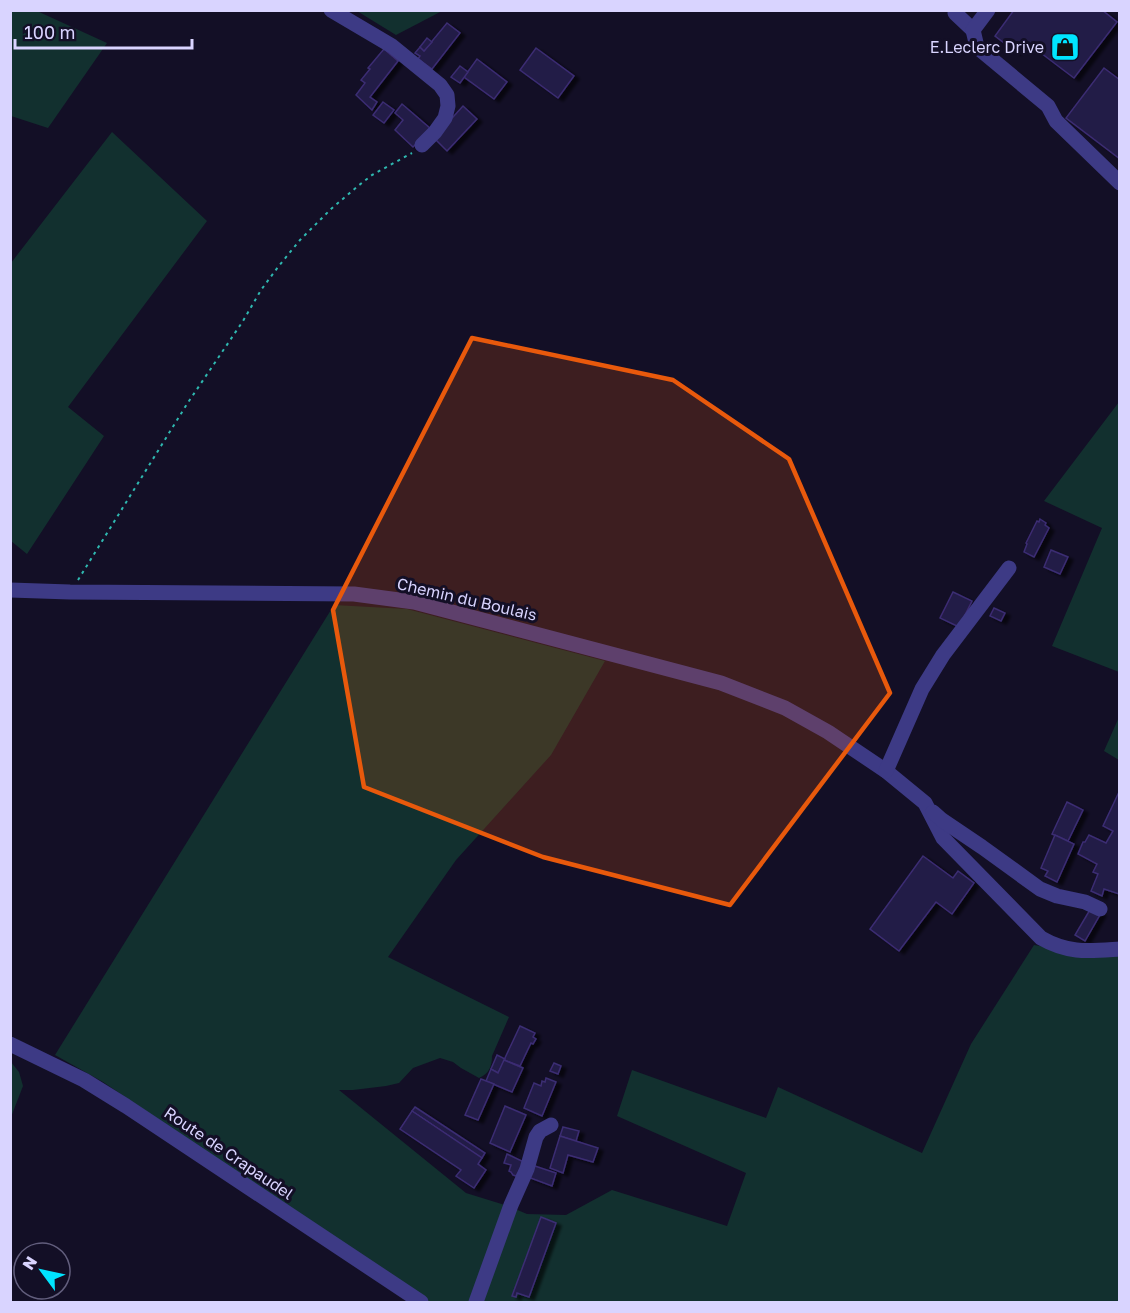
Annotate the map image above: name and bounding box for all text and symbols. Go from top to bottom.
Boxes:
scale bar [15,12,192,50]
text: 100 m [24,21,75,43]
shop icon: E.Leclerc Drive [1049,31,1081,63]
place label: E.Leclerc Drive [930,37,1044,57]
street label: Chemin du Boulais [395,573,539,625]
street label: Route de Crapaudel [161,1102,297,1204]
north arrow [12,1241,72,1301]
text: N [18,1252,41,1273]

